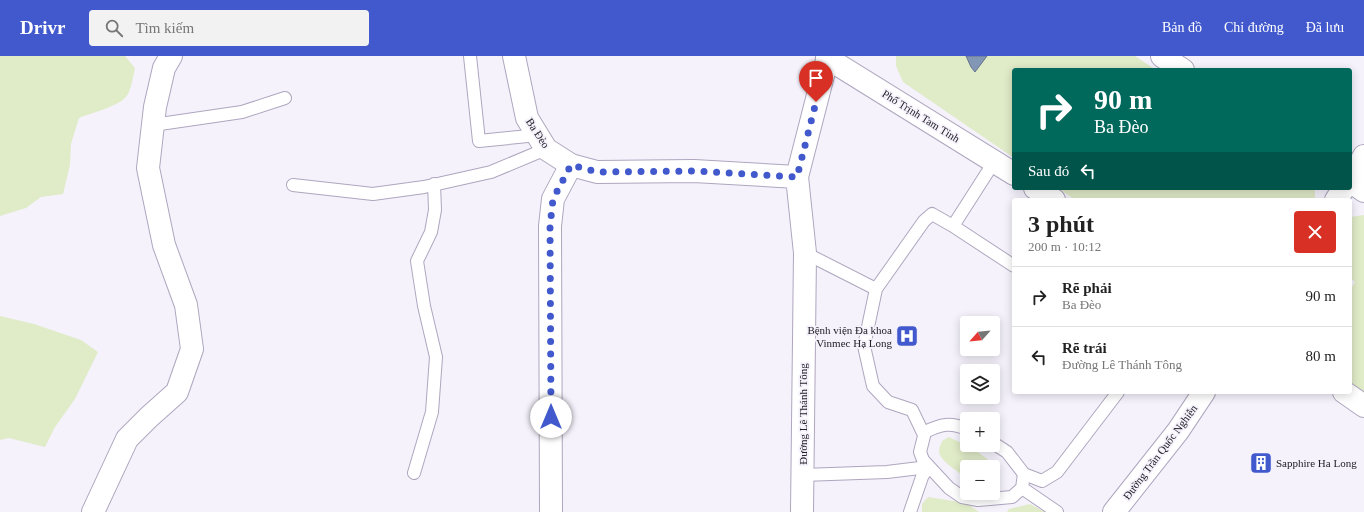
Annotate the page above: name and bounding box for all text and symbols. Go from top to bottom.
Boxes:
search box [89,10,369,46]
text: Drivr [20,17,65,38]
icon: search [103,17,125,39]
text: Tìm kiếm [135,20,194,36]
text: Bản đồ [1162,20,1202,35]
text: Chỉ đường [1224,20,1284,35]
text: Đã lưu [1306,20,1344,35]
pin [799,61,833,102]
icon: arrive [805,67,827,89]
icon: right [1028,84,1080,136]
text: 90 m [1094,84,1152,115]
street label: Phố Trịnh Tam Tỉnh [880,87,962,146]
street label: Ba Đèo [524,116,552,151]
text: Ba Đèo [1094,117,1148,137]
icon: left [1077,160,1099,182]
text: Sau đó [1028,163,1069,179]
text: 3 phút [1028,211,1094,237]
button: close [1294,211,1336,253]
text: 200 m · 10:12 [1028,239,1101,254]
text: Rẽ phải [1062,280,1112,296]
icon: right [1028,286,1050,308]
text: 90 m [1306,288,1336,304]
text: Ba Đèo [1062,297,1101,312]
north arrow [960,316,1000,356]
map controls [960,316,1000,500]
hospital icon: Bệnh viện Đa khoa Vinmec Hạ Long [894,323,920,349]
place label: Bệnh viện Đa khoa Vinmec Hạ Long [807,324,892,349]
text: Rẽ trái [1062,340,1107,356]
icon: left [1028,346,1050,368]
text: 80 m [1306,348,1336,364]
text: Đường Lê Thánh Tông [1062,357,1182,372]
street label: Đường Lê Thánh Tông [797,363,809,465]
button: layers [960,364,1000,404]
position arrow [530,396,572,438]
street label: Đường Trần Quốc Nghiễn [1120,402,1200,502]
button: + [960,412,1000,452]
building icon: Sapphire Ha Long [1248,450,1274,476]
place label: Sapphire Ha Long [1276,457,1357,469]
button: − [960,460,1000,500]

